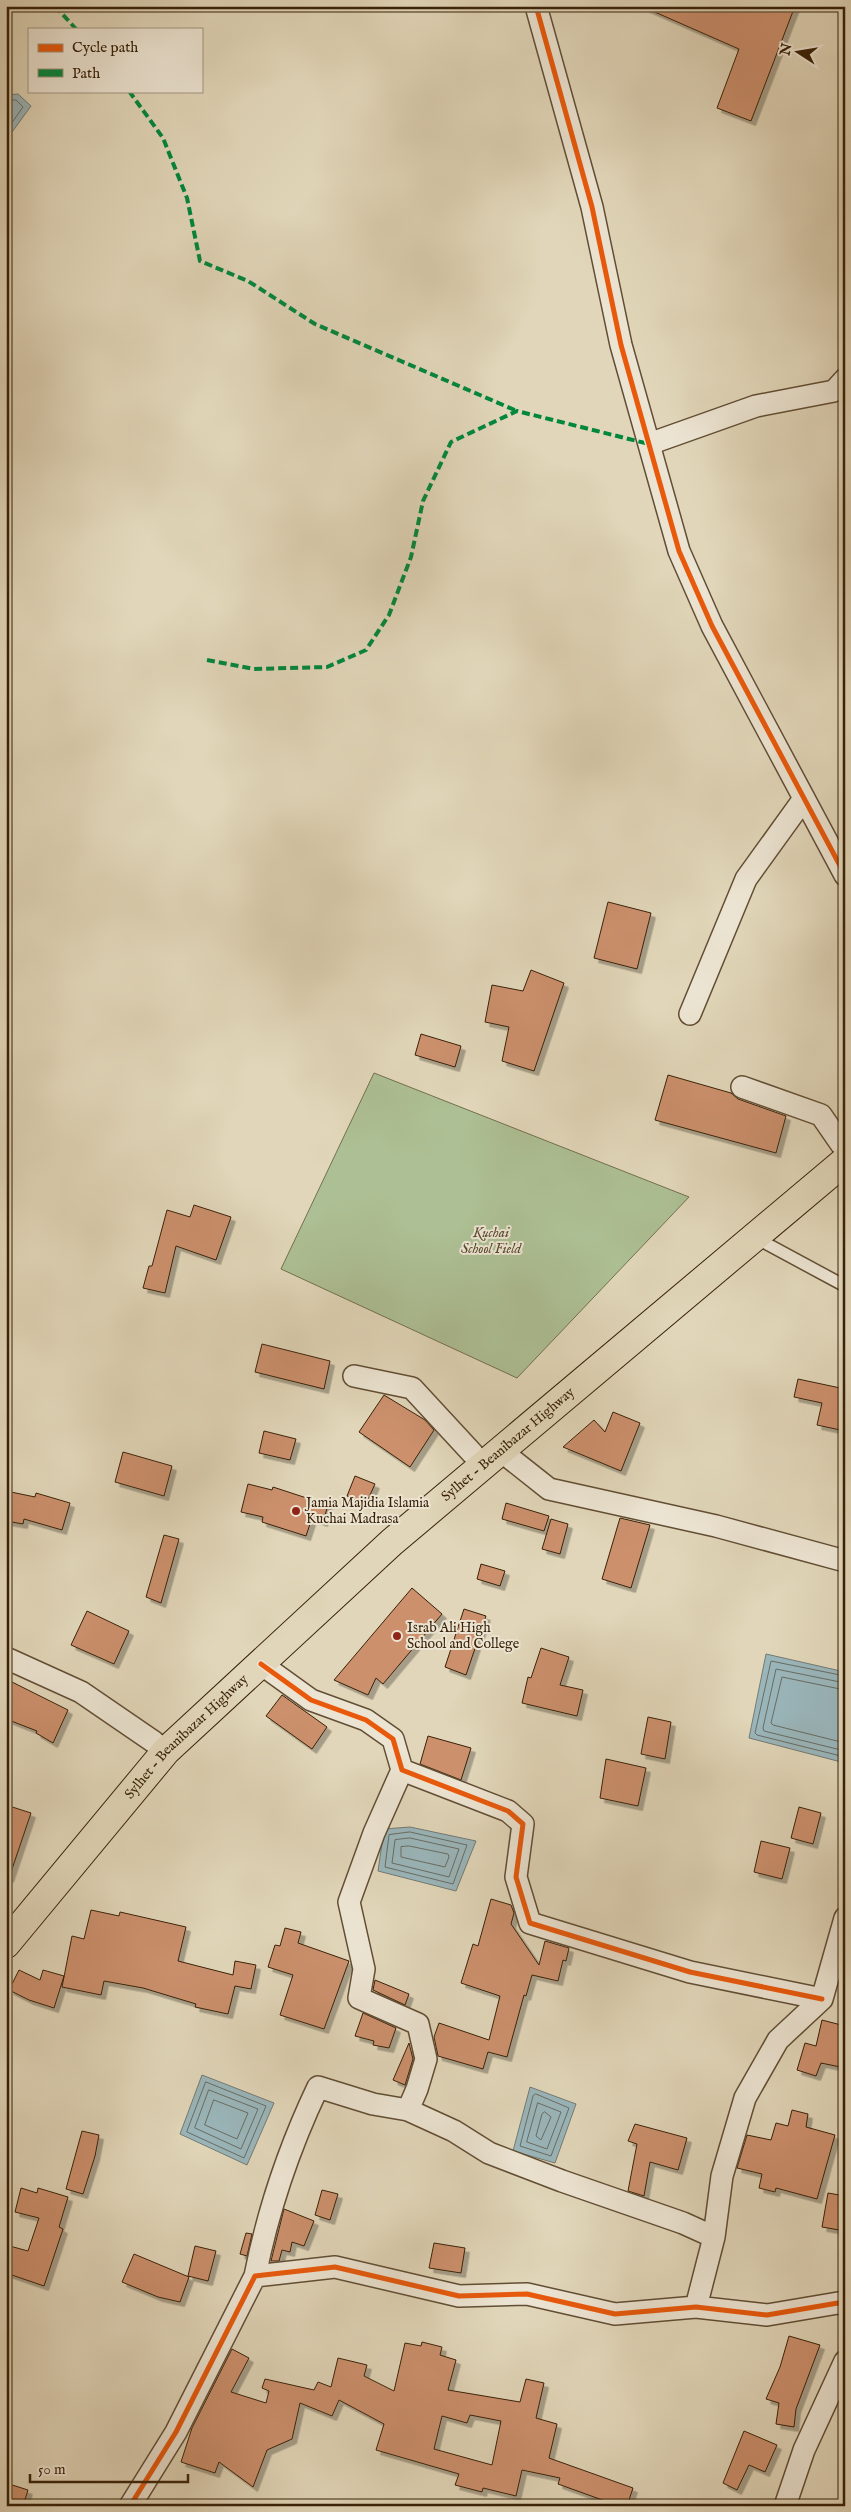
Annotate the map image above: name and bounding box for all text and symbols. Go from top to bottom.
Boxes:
legend [28,28,202,92]
north arrow [774,28,824,78]
text: Cycle path [72,38,138,57]
text: N [776,42,796,58]
text: Path [72,64,100,83]
park label: Kuchai School Field [461,1224,523,1258]
street label: Sylhet - Beanibazar Highway [438,1383,578,1506]
place label: Jamia Majidia Islamia Kuchai Madrasa [304,1494,430,1528]
marker: Jamia Majidia Islamia Kuchai Madrasa [290,1505,302,1517]
place label: Israb Ali High School and College [407,1619,520,1653]
marker: Israb Ali High School and College [391,1630,403,1642]
street label: Sylhet - Beanibazar Highway [121,1671,252,1803]
scale bar [30,2452,188,2484]
text: 50 m [38,2460,66,2479]

